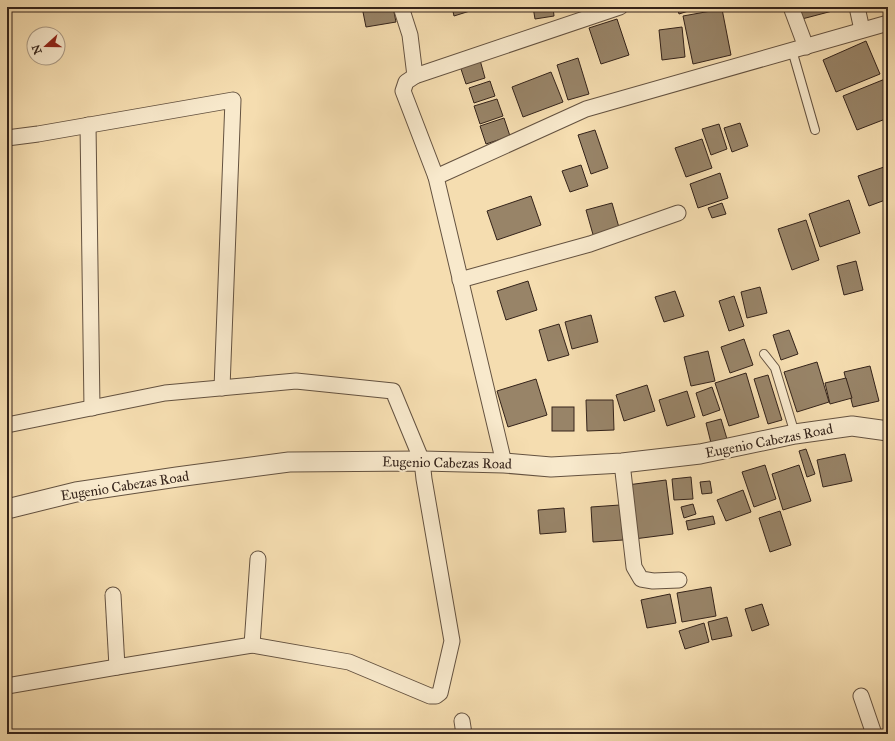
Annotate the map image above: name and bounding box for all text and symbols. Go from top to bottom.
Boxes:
north arrow [26,26,66,66]
text: N [29,42,45,56]
street label: Eugenio Cabezas Road [704,420,834,462]
street label: Eugenio Cabezas Road [382,453,512,473]
street label: Eugenio Cabezas Road [60,467,190,505]

